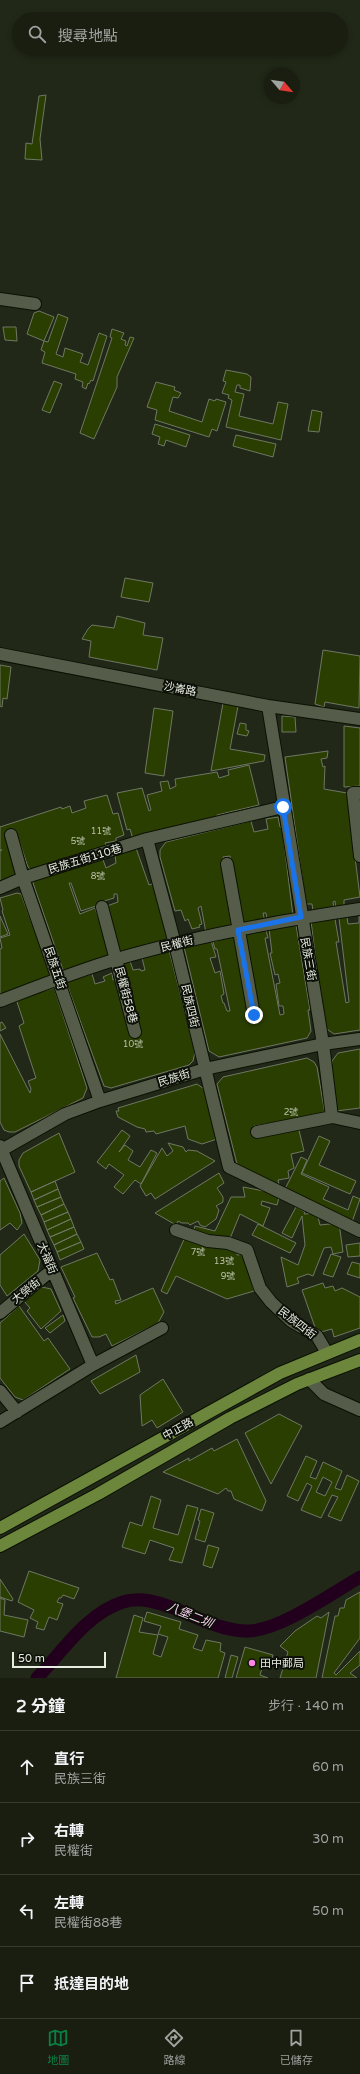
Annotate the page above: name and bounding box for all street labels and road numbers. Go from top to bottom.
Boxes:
street label: 沙崙路 [163,679,197,699]
street label: 民族五街110巷 [47,842,123,876]
street label: 民權街 [159,934,195,954]
street label: 民族三街 [298,936,318,982]
street label: 民族五街 [42,945,68,991]
street label: 民權街58巷 [112,965,140,1025]
street label: 民族四街 [179,983,201,1029]
street label: 民族街 [156,1067,192,1089]
street label: 大福街 [35,1240,59,1276]
street label: 大榮街 [9,1276,43,1306]
street label: 民族四街 [276,1304,318,1342]
street label: 中正路 [160,1415,196,1443]

